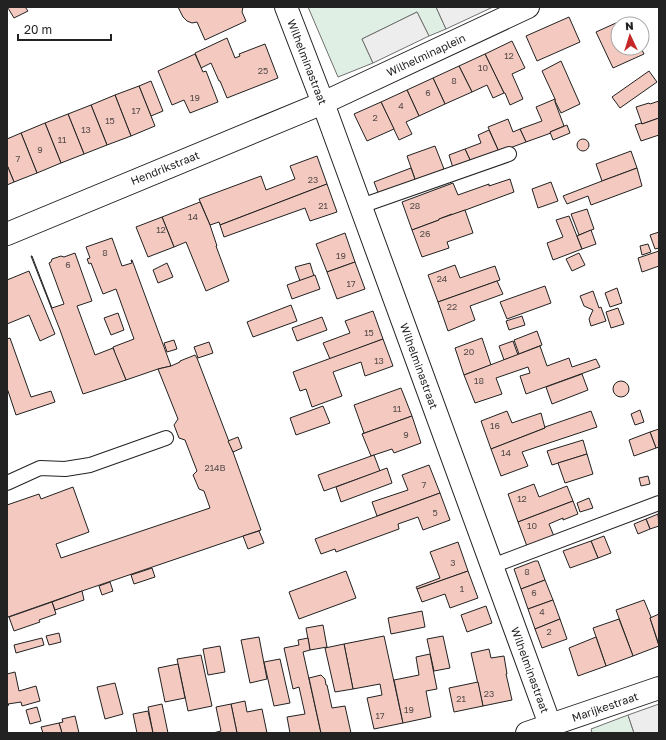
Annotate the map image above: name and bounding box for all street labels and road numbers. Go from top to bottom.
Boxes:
street label: Wilhelminastraat [285,17,330,106]
street label: Wilhelminaplein [384,31,467,79]
street label: Hendrikstraat [129,148,201,187]
street label: Wilhelminastraat [398,321,441,411]
street label: Wilhelminastraat [509,625,552,715]
street label: Marijkestraat [570,689,640,724]

